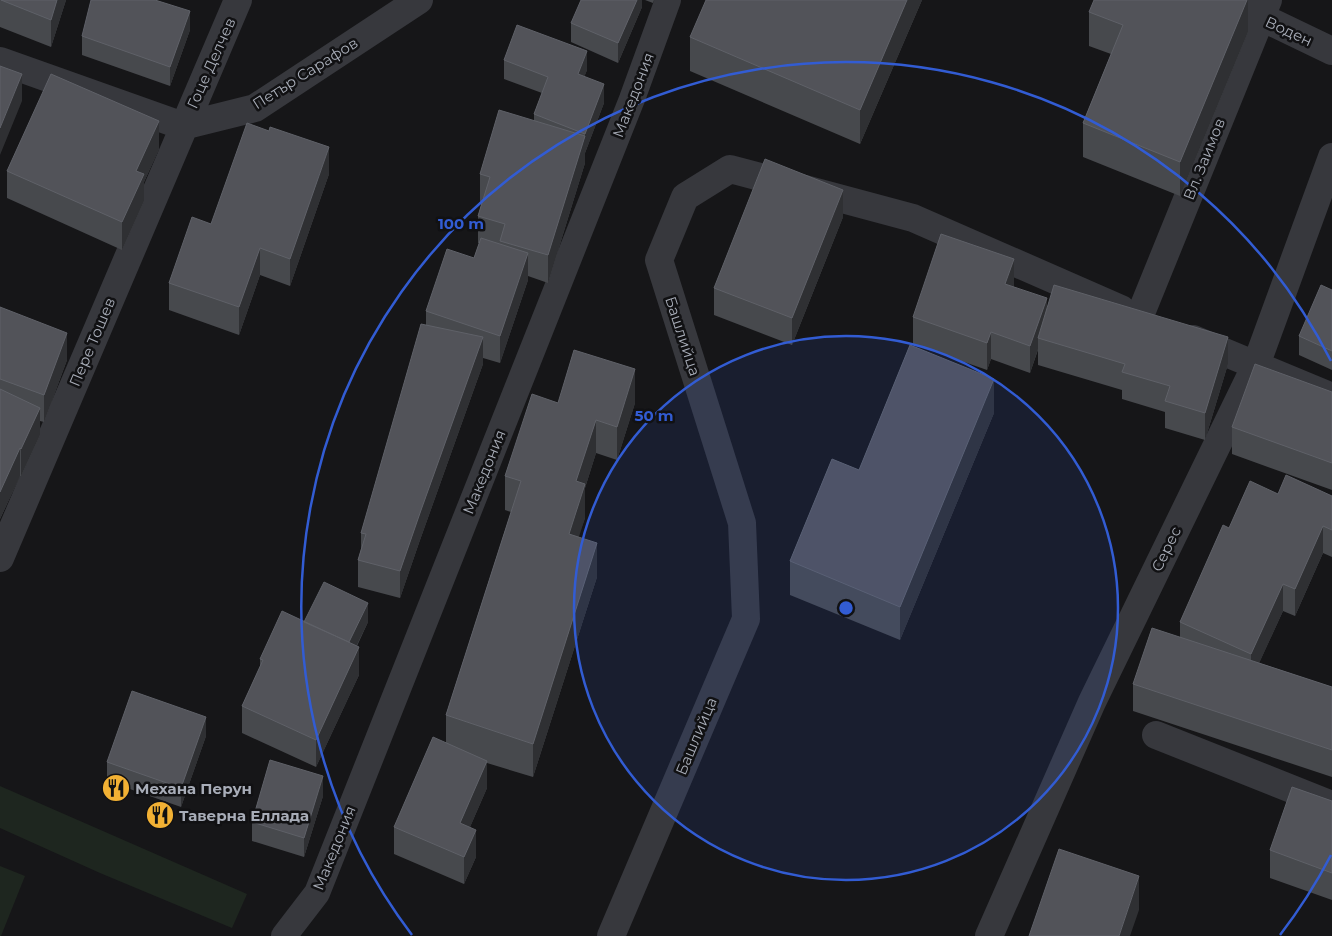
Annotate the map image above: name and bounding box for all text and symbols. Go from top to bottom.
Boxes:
street label: Воден [1262,12,1316,50]
street label: Гоце Делчев [183,15,239,111]
street label: Петър Сарафов [249,33,361,113]
street label: Македония [608,50,658,140]
street label: Вл. Заимов [1179,115,1229,203]
text: 100 m [438,214,484,233]
street label: Башлийца [661,294,705,378]
street label: Пере Тошев [65,295,119,389]
text: 50 m [634,406,674,425]
street label: Македония [458,427,510,517]
street label: Серес [1147,523,1185,575]
centre of rings [837,599,855,617]
street label: Башлийца [671,694,721,778]
restaurant icon: Механа Перун [101,773,131,803]
place label: Механа Перун [135,779,252,798]
restaurant icon: Таверна Еллада [145,800,175,830]
street label: Македония [308,803,360,893]
place label: Таверна Еллада [179,806,309,825]

